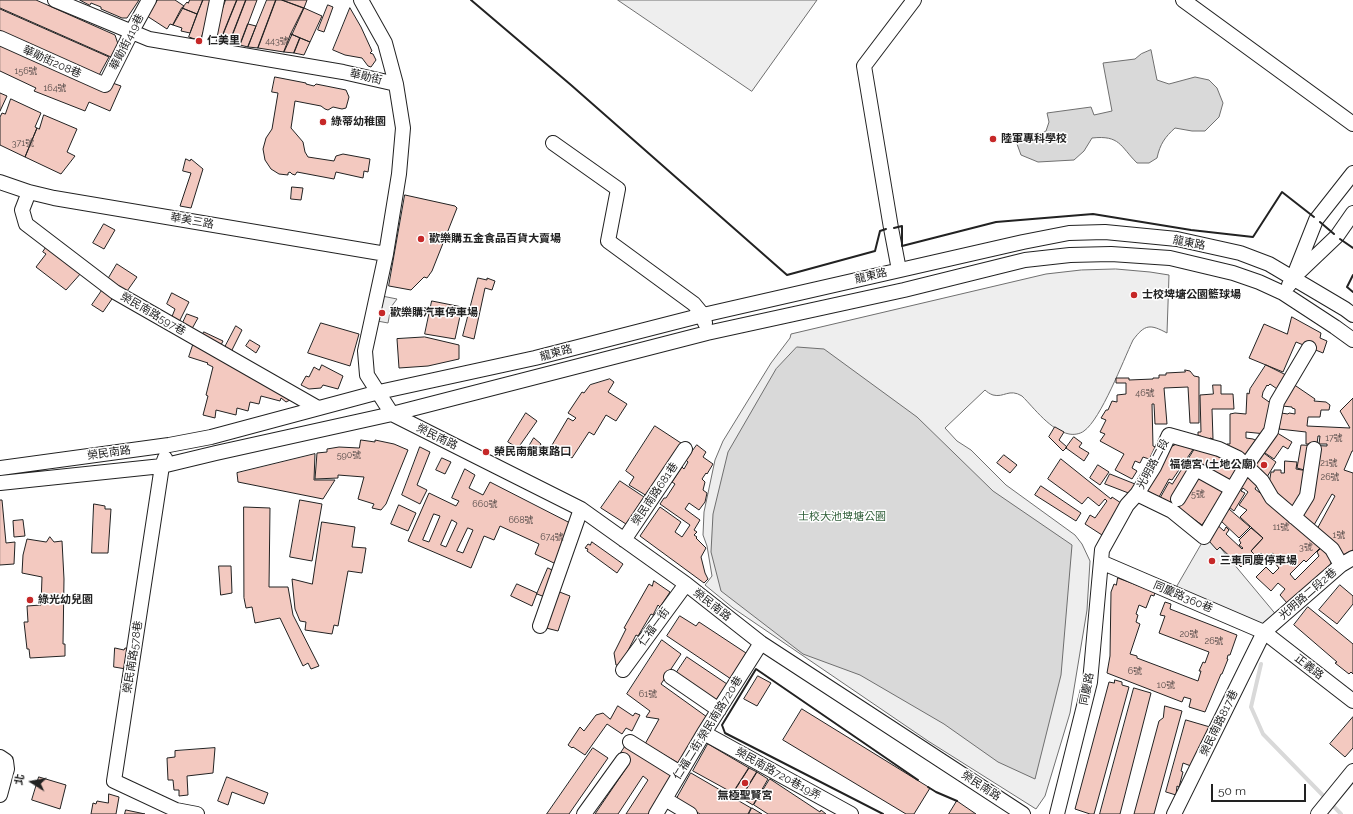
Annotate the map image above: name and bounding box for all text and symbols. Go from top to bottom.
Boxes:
street label: 華勛街419巷 [107,12,147,72]
place label: 仁美里 [207,34,240,48]
marker: 仁美里 [194,36,204,46]
house number: 443號 [265,36,289,46]
street label: 華勛街208巷 [21,43,83,81]
house number: 156號 [14,66,38,76]
street label: 華勛街 [348,67,384,87]
house number: 164號 [43,83,67,93]
place label: 綠蒂幼稚園 [331,115,386,129]
marker: 綠蒂幼稚園 [318,117,328,127]
place label: 陸軍專科學校 [1001,132,1067,146]
marker: 陸軍專科學校 [988,134,998,144]
house number: 371號 [12,138,34,148]
street label: 華美三路 [169,211,215,231]
place label: 歡樂購五金食品百貨大賣場 [429,232,561,246]
street label: 龍東路 [1172,233,1206,253]
marker: 歡樂購五金食品百貨大賣場 [416,234,426,244]
street label: 龍東路 [853,266,889,286]
place label: 士校埤塘公園籃球場 [1142,288,1241,302]
street label: 榮民南路597巷 [118,290,188,338]
marker: 士校埤塘公園籃球場 [1129,290,1139,300]
place label: 歡樂購汽車停車場 [390,306,478,320]
marker: 歡樂購汽車停車場 [377,308,387,318]
street label: 龍東路 [538,342,574,364]
house number: 46號 [1135,388,1155,398]
street label: 榮民南路 [414,421,460,453]
house number: 17號 [1325,433,1343,443]
street label: 光明路二段 [1134,437,1172,491]
street label: 榮民南路 [86,443,132,463]
place label: 榮民南龍東路口 [494,445,571,459]
marker: 榮民南龍東路口 [481,447,491,457]
house number: 590號 [337,450,361,460]
place label: 福德宮 (土地公廟) [1170,458,1256,472]
house number: 21號 [1320,458,1338,468]
street label: 榮民南路681巷 [629,460,681,528]
marker: 福德宮 (土地公廟) [1259,460,1269,470]
house number: 26號 [1320,472,1340,482]
house number: 5號 [1191,489,1205,499]
house number: 660號 [472,499,498,509]
park label: 士校大池埤塘公園 [798,510,886,524]
house number: 668號 [508,515,534,525]
house number: 11號 [1273,522,1289,532]
house number: 1號 [1333,530,1345,540]
house number: 674號 [540,532,564,542]
house number: 3號 [1299,542,1313,552]
place label: 三車同慶停車場 [1220,554,1297,568]
marker: 三車同慶停車場 [1207,556,1217,566]
street label: 光明路二段2巷 [1277,565,1339,623]
street label: 同慶路360巷 [1151,579,1215,615]
street label: 榮民南路 [691,586,733,624]
place label: 綠光幼兒園 [38,593,93,607]
marker: 綠光幼兒園 [25,595,35,605]
street label: 仁福一街 [636,605,672,649]
street label: 榮民南路578巷 [121,620,145,694]
house number: 20號 [1179,629,1199,639]
house number: 26號 [1204,636,1224,646]
street label: 正義路 [1292,652,1326,682]
house number: 6號 [1128,666,1142,676]
street label: 同慶路 [1077,672,1097,706]
street label: 仁福二街;榮民南路720巷 [671,674,745,782]
house number: 10號 [1157,680,1175,690]
street label: 榮民南路817巷 [1197,688,1241,758]
house number: 61號 [639,689,657,699]
street label: 榮民南路720巷19弄 [733,745,823,803]
north arrow [12,762,52,802]
street label: 榮民南路 [959,768,1003,804]
text: 北 [12,773,27,786]
scale bar [1213,776,1308,802]
marker: 無極聖賢宮 [740,778,750,788]
text: 50 m [1218,784,1246,798]
place label: 無極聖賢宮 [718,789,772,803]

